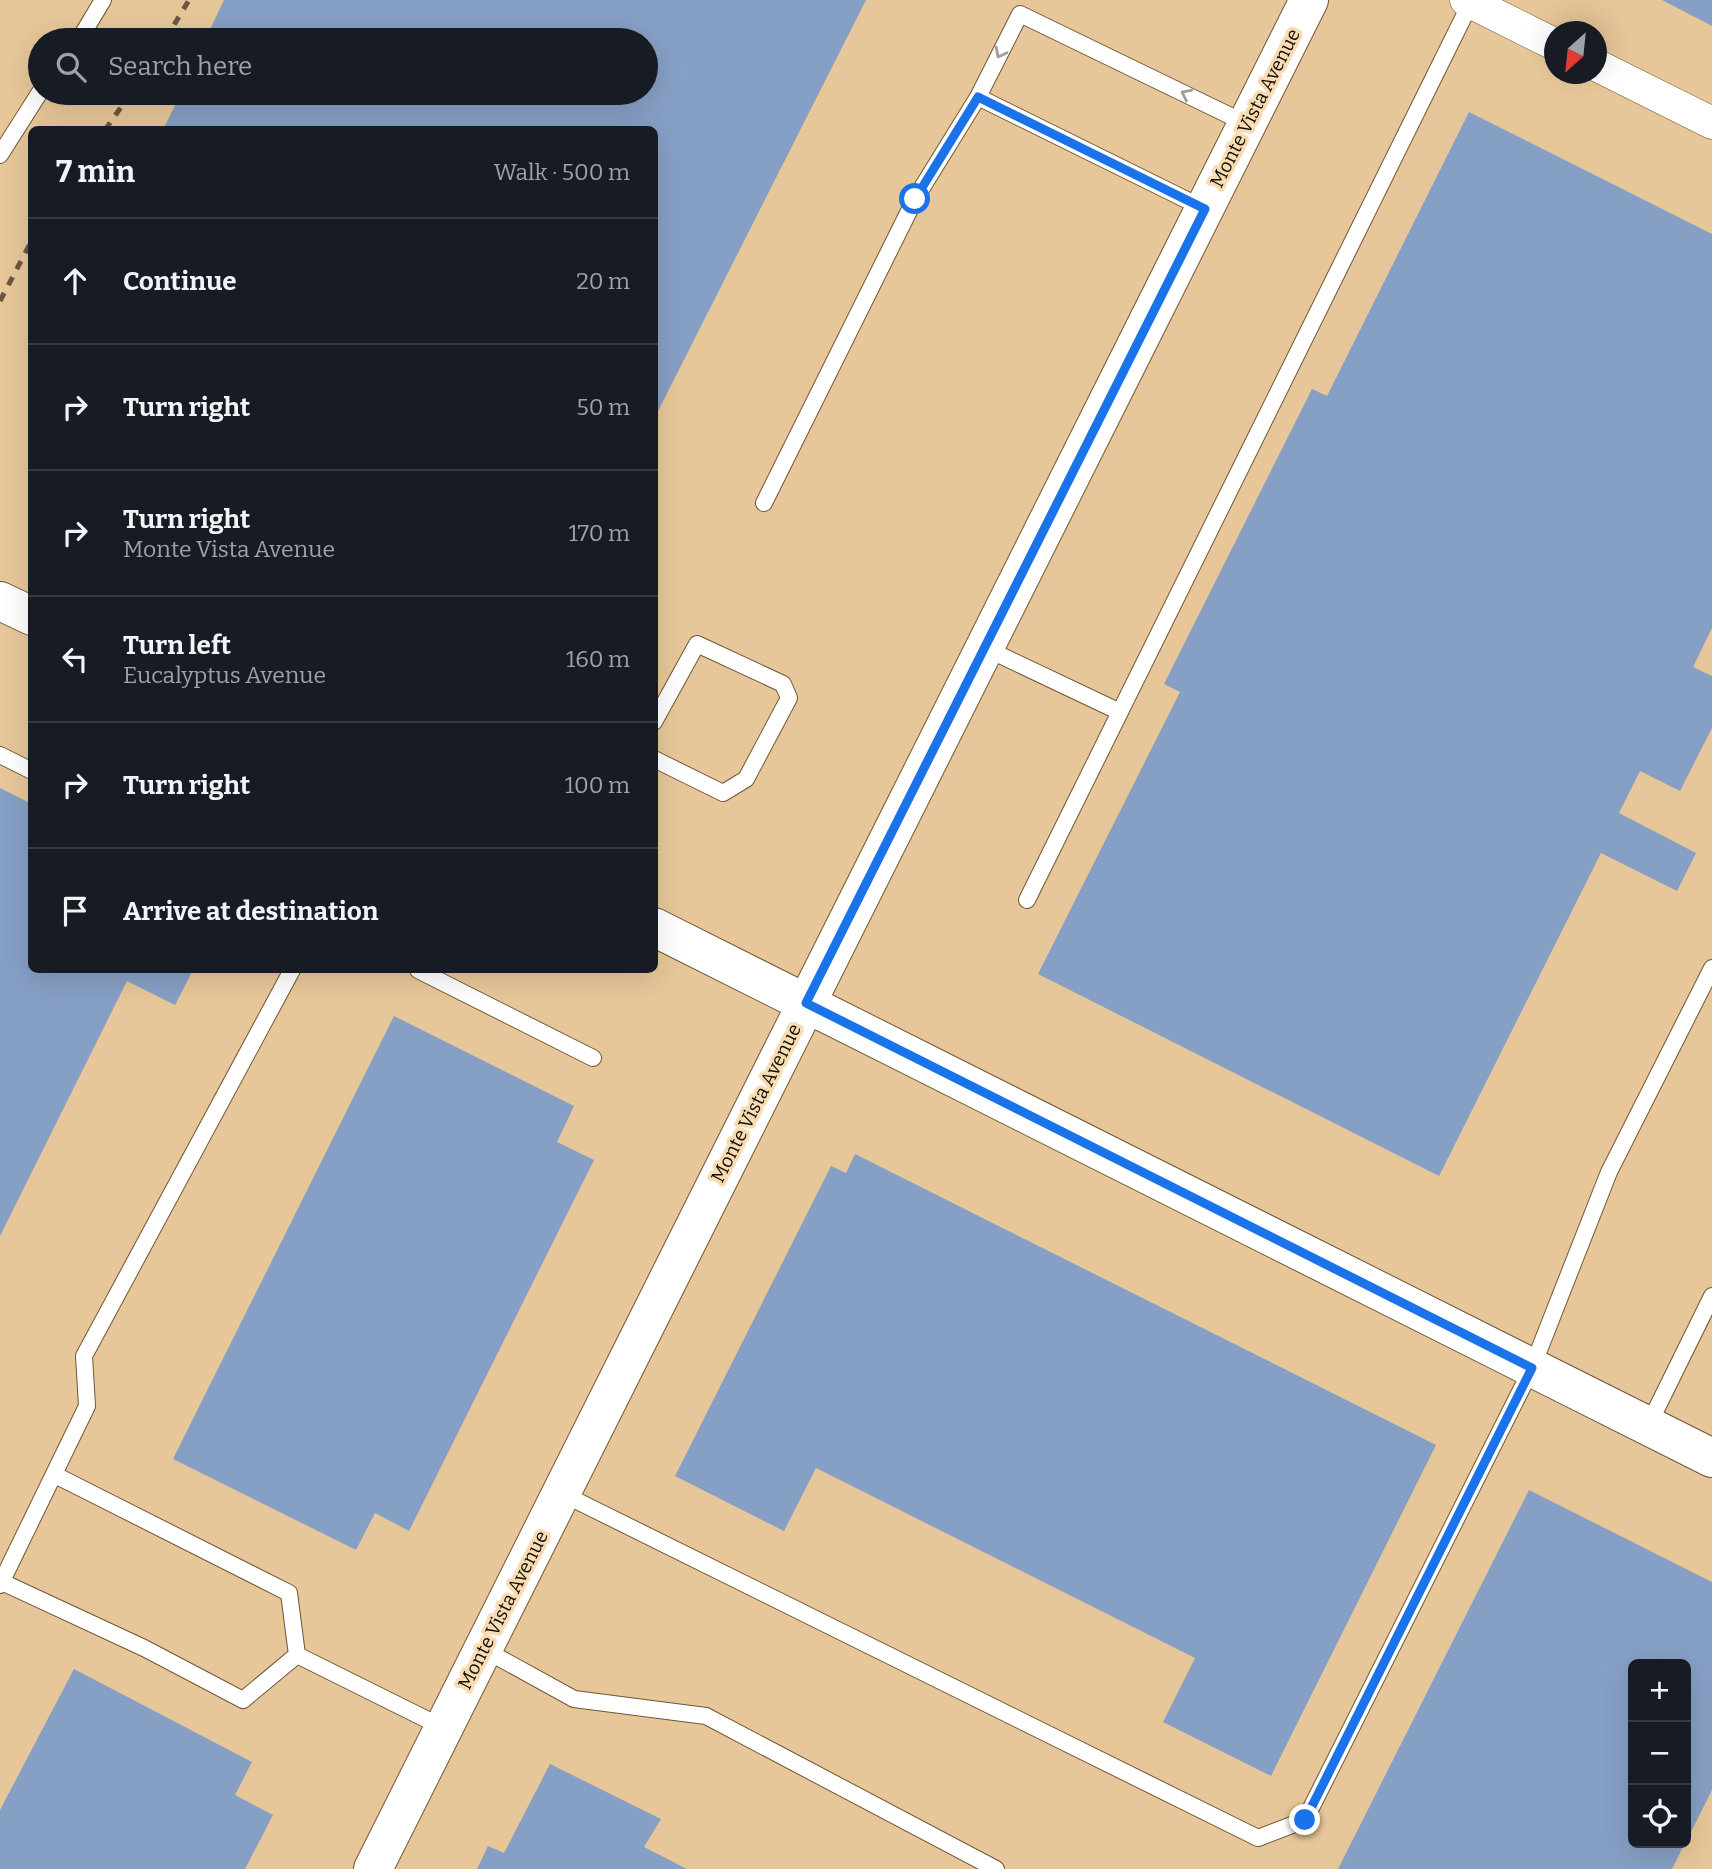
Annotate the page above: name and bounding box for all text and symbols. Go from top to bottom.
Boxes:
north arrow [1544,21,1607,84]
street label: Monte Vista Avenue [1205,25,1305,191]
search box [28,28,658,105]
one-way arrow [995,46,1009,58]
icon: search [52,48,90,86]
text: Search here [108,51,252,82]
one-way arrow [1181,89,1193,103]
text: 7 min [56,154,135,190]
text: Walk · 500 m [494,158,630,186]
route start [899,183,930,214]
icon: ahead [56,262,94,300]
text: Continue [123,266,237,297]
text: 20 m [576,267,630,295]
icon: right [56,388,94,426]
text: Turn right [123,392,250,423]
text: 50 m [576,393,630,421]
text: Turn right [123,504,250,535]
icon: right [56,514,94,552]
text: 170 m [568,519,630,547]
text: Monte Vista Avenue [123,535,335,563]
text: Turn left [123,630,231,661]
icon: left [56,640,94,678]
text: 160 m [566,645,630,673]
text: Eucalyptus Avenue [123,661,326,689]
icon: right [56,766,94,804]
text: Turn right [123,770,250,801]
text: 100 m [565,771,630,799]
icon: arrive [56,892,94,930]
text: Arrive at destination [123,896,378,927]
street label: Monte Vista Avenue [706,1020,806,1186]
street label: Monte Vista Avenue [453,1527,553,1693]
map controls [1628,1659,1691,1848]
button: + [1628,1659,1691,1722]
button: − [1628,1722,1691,1785]
button: locate [1628,1785,1691,1848]
route end [1289,1804,1320,1835]

